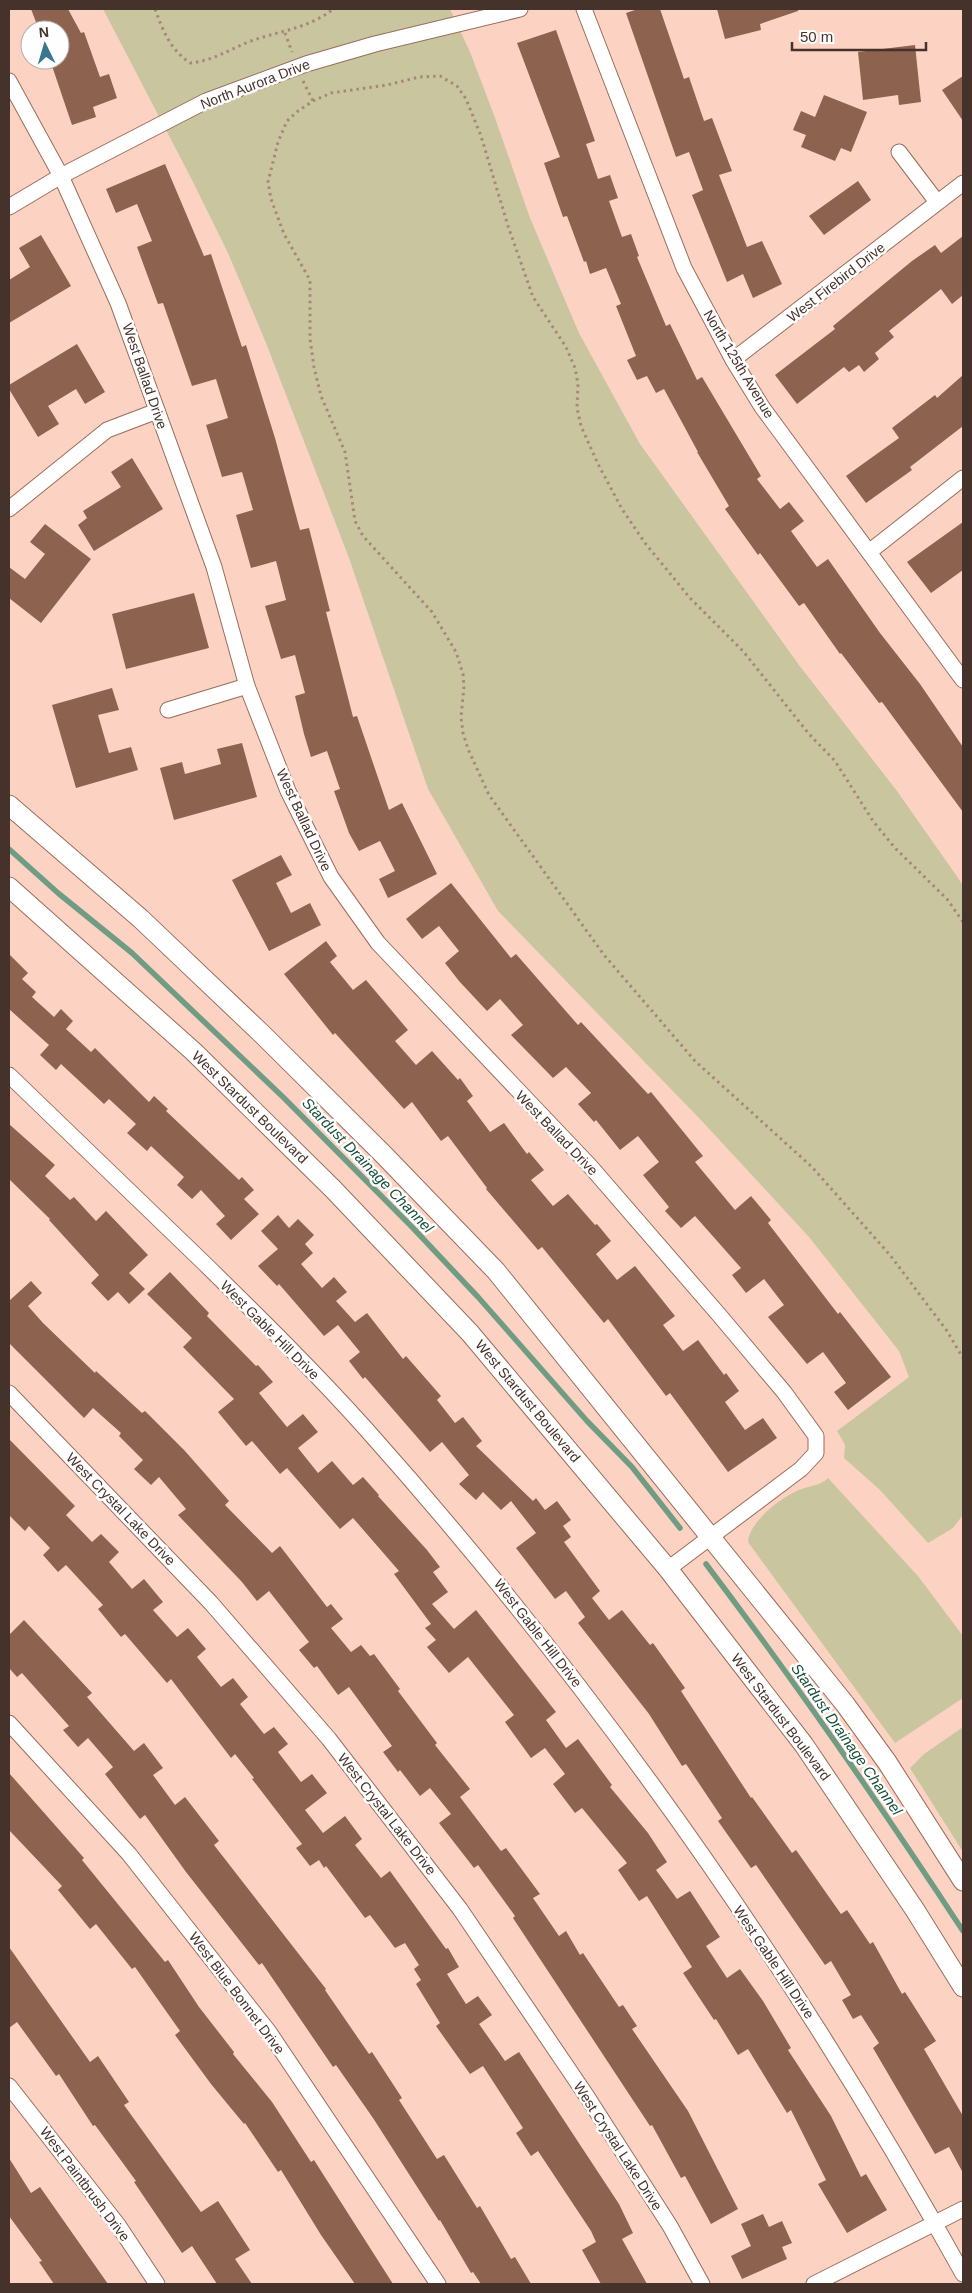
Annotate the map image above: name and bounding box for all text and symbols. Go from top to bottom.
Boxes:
north arrow [20,20,70,70]
scale bar [792,20,926,52]
text: N [38,24,50,40]
text: 50 m [800,28,833,45]
street label: North Aurora Drive [198,56,312,112]
street label: West Firebird Drive [784,239,888,325]
street label: North 125th Avenue [700,307,778,421]
street label: West Ballad Drive [119,321,171,431]
street label: West Ballad Drive [273,766,335,874]
street label: West Stardust Boulevard [189,1048,311,1166]
street label: West Ballad Drive [513,1088,601,1179]
water label: Stardust Drainage Channel [299,1094,437,1236]
street label: West Gable Hill Drive [217,1277,323,1383]
street label: West Stardust Boulevard [472,1337,584,1465]
street label: West Crystal Lake Drive [63,1450,179,1569]
street label: West Gable Hill Drive [491,1576,585,1690]
street label: West Stardust Boulevard [728,1650,834,1784]
water label: Stardust Drainage Channel [788,1660,906,1819]
street label: West Crystal Lake Drive [335,1750,440,1878]
street label: West Gable Hill Drive [730,1902,818,2022]
street label: West Blue Bonnet Drive [186,1929,288,2057]
street label: West Crystal Lake Drive [570,2079,666,2213]
street label: West Paintbrush Drive [37,2124,133,2244]

